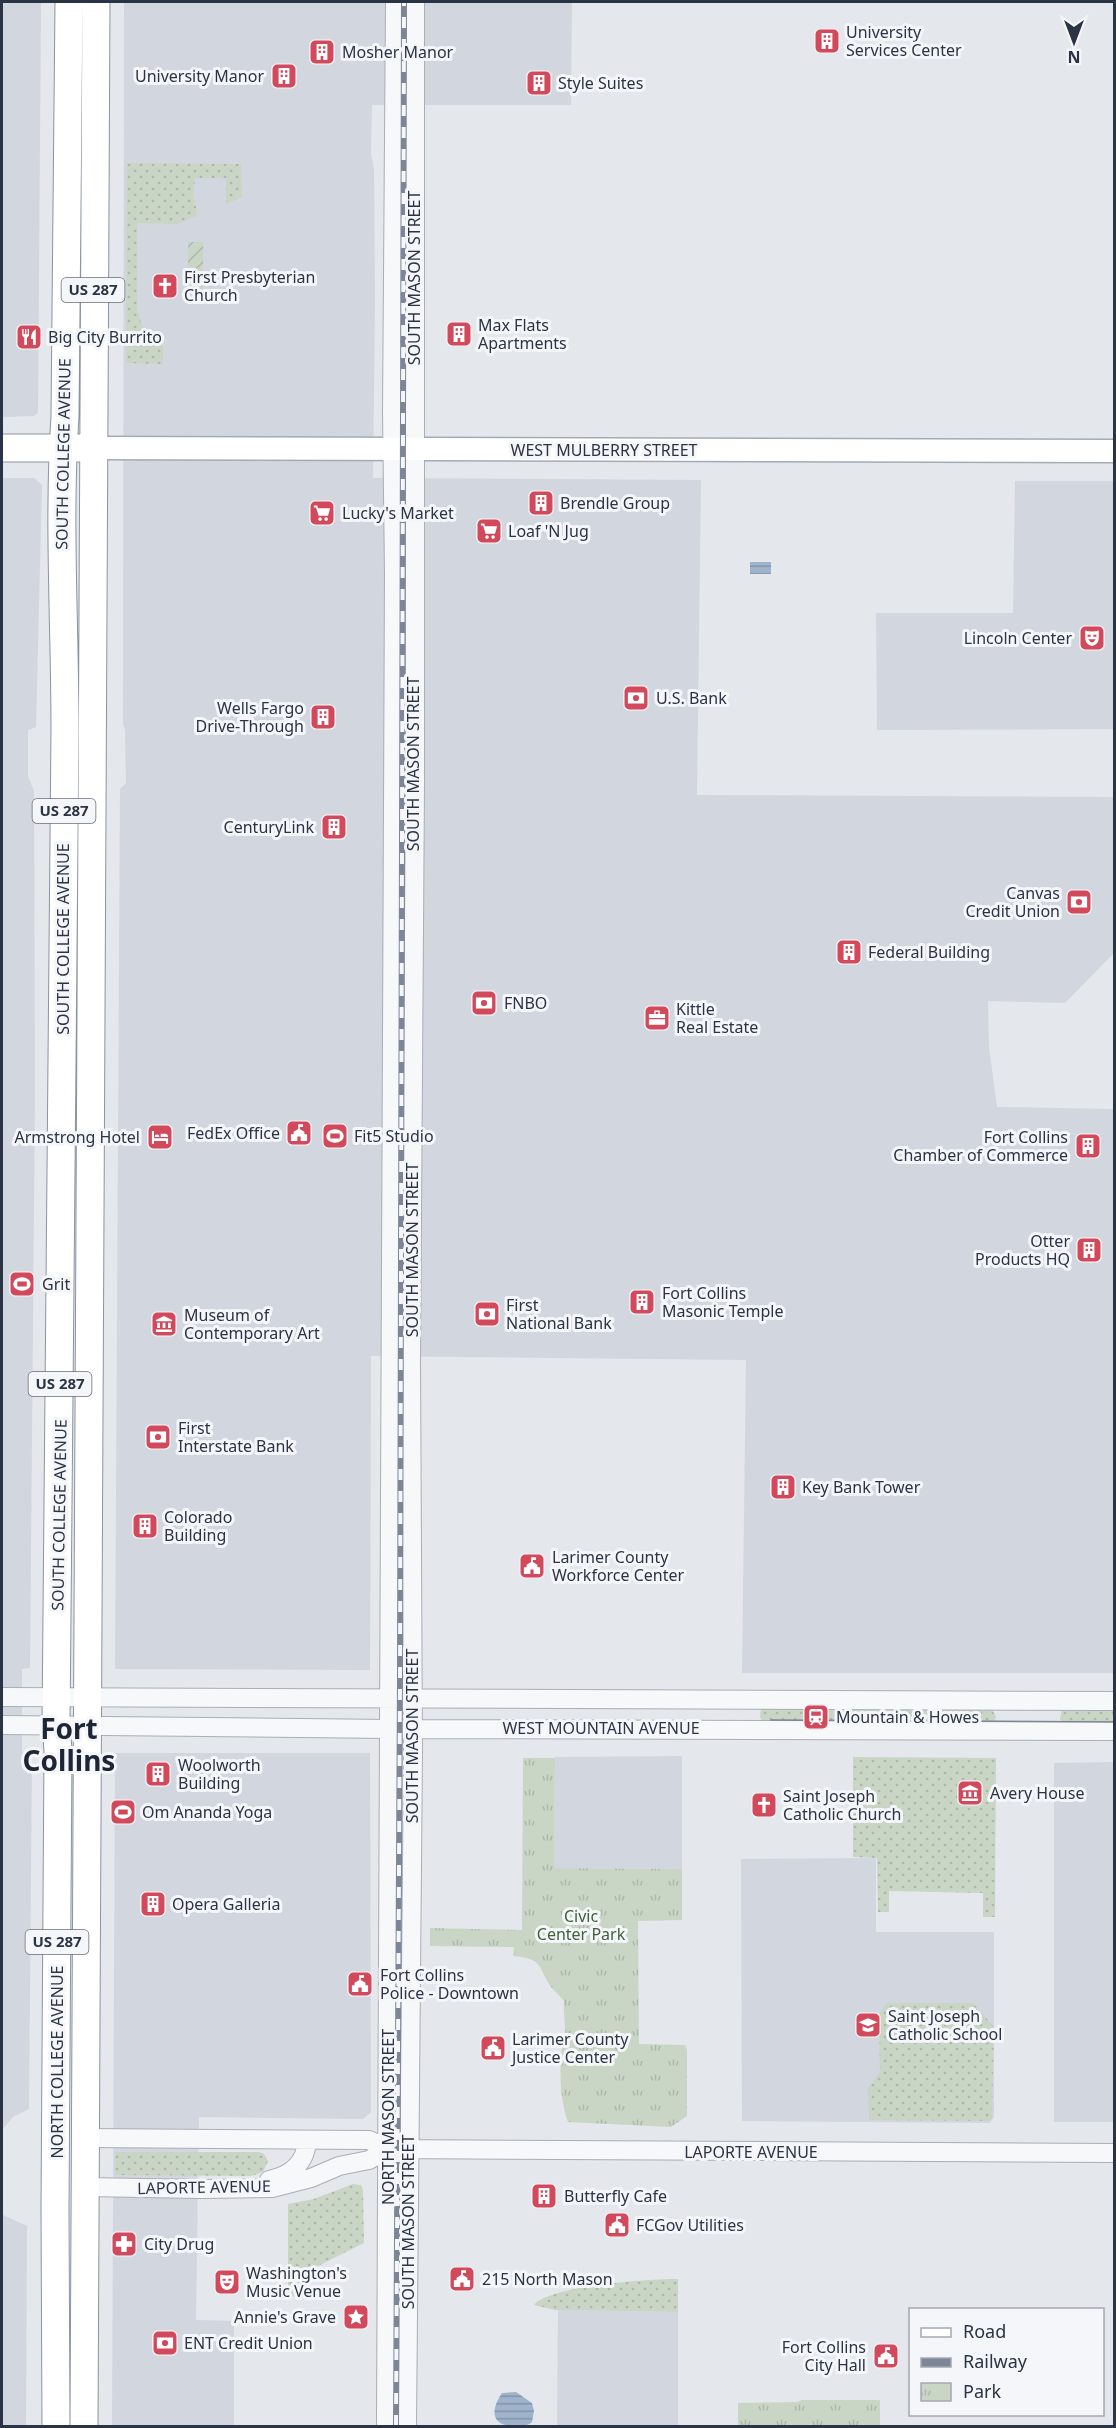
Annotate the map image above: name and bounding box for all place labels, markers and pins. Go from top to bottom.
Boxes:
place label: University Services Center [846,21,962,61]
building icon: University Services Center [812,26,842,56]
building icon: Mosher Manor [307,37,337,67]
place label: Mosher Manor [342,41,454,63]
building icon: University Manor [269,61,299,91]
place label: University Manor [135,65,264,87]
building icon: Style Suites [524,68,554,98]
place label: Style Suites [558,72,643,94]
place label: First Presbyterian Church [184,266,315,306]
church icon: First Presbyterian Church [150,271,180,301]
place label: Max Flats Apartments [478,314,567,354]
building icon: Max Flats Apartments [444,319,474,349]
restaurant icon: Big City Burrito [14,322,44,352]
place label: Big City Burrito [48,326,162,348]
building icon: Brendle Group [526,488,556,518]
place label: Brendle Group [560,492,670,514]
supermarket icon: Lucky's Market [307,498,337,528]
place label: Lucky's Market [342,502,454,524]
supermarket icon: Loaf 'N Jug [474,516,504,546]
place label: Loaf 'N Jug [508,520,589,542]
theatre icon: Lincoln Center [1077,623,1107,653]
place label: Lincoln Center [964,627,1072,649]
bank icon: U.S. Bank [621,683,651,713]
place label: U.S. Bank [656,687,727,709]
place label: Wells Fargo Drive-Through [196,697,304,737]
building icon: Wells Fargo Drive-Through [308,702,338,732]
building icon: CenturyLink [319,812,349,842]
place label: CenturyLink [224,816,314,838]
place label: Canvas Credit Union [965,882,1060,922]
bank icon: Canvas Credit Union [1064,887,1094,917]
building icon: Federal Building [834,937,864,967]
place label: Federal Building [868,941,990,963]
bank icon: FNBO [469,988,499,1018]
place label: FNBO [504,992,547,1014]
place label: Kittle Real Estate [676,998,758,1038]
office icon: Kittle Real Estate [642,1003,672,1033]
public building icon: FedEx Office [284,1118,314,1148]
sports icon: Fit5 Studio [320,1121,350,1151]
hotel icon: Armstrong Hotel [145,1122,175,1152]
place label: FedEx Office [187,1122,280,1144]
place label: Fit5 Studio [354,1125,434,1147]
place label: Armstrong Hotel [14,1126,140,1148]
place label: Fort Collins Chamber of Commerce [893,1126,1068,1166]
building icon: Fort Collins Chamber of Commerce [1073,1131,1103,1161]
place label: Otter Products HQ [975,1230,1070,1270]
building icon: Otter Products HQ [1074,1235,1104,1265]
sports icon: Grit [7,1269,37,1299]
place label: Grit [42,1273,70,1295]
place label: Fort Collins Masonic Temple [662,1282,783,1322]
building icon: Fort Collins Masonic Temple [627,1287,657,1317]
place label: First National Bank [506,1294,612,1334]
bank icon: First National Bank [472,1299,502,1329]
place label: Museum of Contemporary Art [184,1304,320,1344]
museum icon: Museum of Contemporary Art [149,1309,179,1339]
place label: First Interstate Bank [178,1417,294,1457]
bank icon: First Interstate Bank [143,1422,173,1452]
building icon: Key Bank Tower [768,1472,798,1502]
place label: Key Bank Tower [802,1476,921,1498]
place label: Colorado Building [164,1506,232,1546]
building icon: Colorado Building [130,1511,160,1541]
place label: Larimer County Workforce Center [552,1546,685,1586]
public building icon: Larimer County Workforce Center [517,1551,547,1581]
station icon: Mountain & Howes [801,1702,831,1732]
place label: Mountain & Howes [836,1706,979,1728]
place label: Woolworth Building [178,1754,261,1794]
building icon: Woolworth Building [143,1759,173,1789]
museum icon: Avery House [955,1778,985,1808]
place label: Avery House [990,1782,1084,1804]
place label: Saint Joseph Catholic Church [783,1785,901,1825]
church icon: Saint Joseph Catholic Church [749,1790,779,1820]
sports icon: Om Ananda Yoga [108,1797,138,1827]
place label: Om Ananda Yoga [142,1801,272,1823]
building icon: Opera Galleria [138,1889,168,1919]
place label: Opera Galleria [172,1893,280,1915]
place label: Fort Collins Police - Downtown [380,1964,519,2004]
public building icon: Fort Collins Police - Downtown [345,1969,375,1999]
place label: Saint Joseph Catholic School [888,2005,1002,2045]
school or university icon: Saint Joseph Catholic School [853,2010,883,2040]
place label: Larimer County Justice Center [510,2028,629,2068]
public building icon: Larimer County Justice Center [478,2033,508,2063]
building icon: Butterfly Cafe [529,2181,559,2211]
place label: Butterfly Cafe [564,2185,667,2207]
public building icon: FCGov Utilities [602,2210,632,2240]
place label: FCGov Utilities [636,2214,744,2236]
pharmacy icon: City Drug [109,2229,139,2259]
place label: City Drug [144,2233,214,2255]
place label: Washington's Music Venue [246,2262,347,2302]
public building icon: 215 North Mason [447,2264,477,2294]
theatre icon: Washington's Music Venue [212,2267,242,2297]
place label: 215 North Mason [482,2268,613,2290]
place icon: Annie's Grave [341,2302,371,2332]
place label: Annie's Grave [234,2306,336,2328]
bank icon: ENT Credit Union [150,2328,180,2358]
place label: ENT Credit Union [184,2332,313,2354]
place label: Fort Collins City Hall [782,2336,866,2376]
public building icon: Fort Collins City Hall [871,2341,901,2371]

